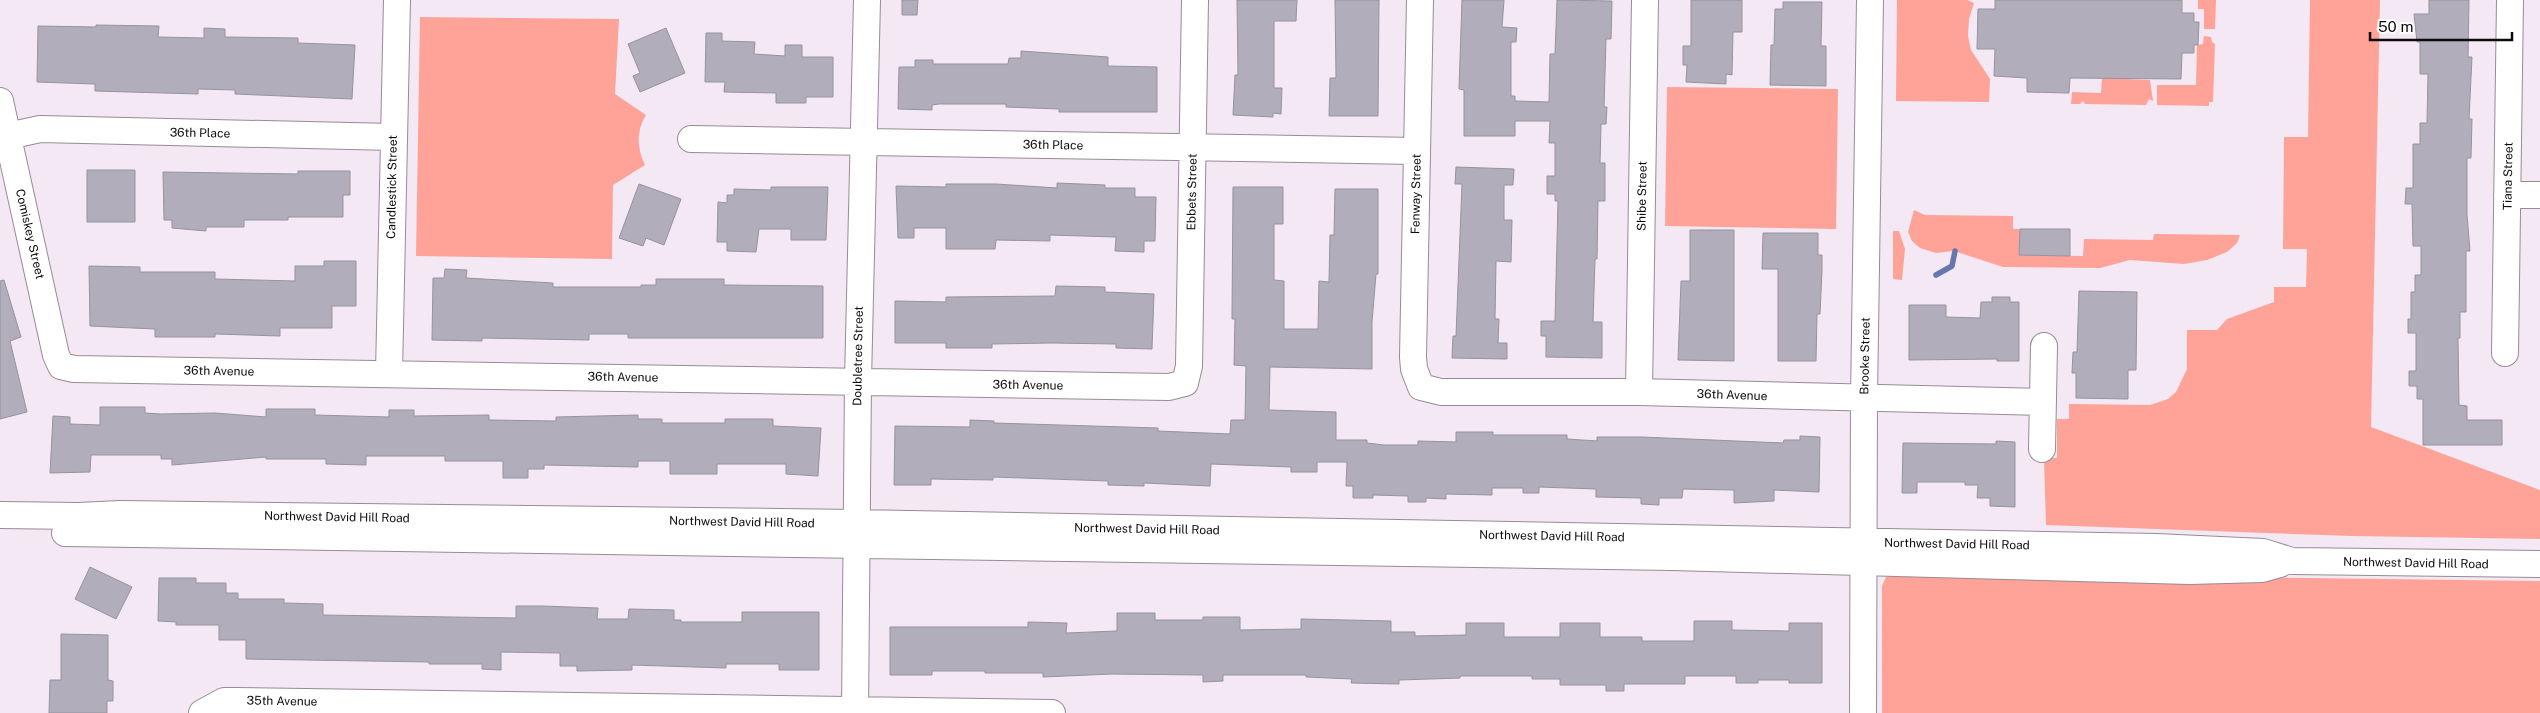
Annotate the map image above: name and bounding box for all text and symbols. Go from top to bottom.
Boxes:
scale bar [2370,10,2512,42]
text: 50 m [2378,18,2413,35]
street label: 36th Place [170,125,231,141]
street label: Candlestick Street [384,135,400,239]
street label: 36th Place [1023,137,1084,153]
street label: Tiana Street [2500,141,2516,210]
street label: Ebbets Street [1184,153,1200,231]
street label: Fenway Street [1408,153,1424,234]
street label: Shibe Street [1634,161,1650,231]
street label: Comiskey Street [13,188,47,281]
street label: Doubletree Street [850,306,866,406]
street label: Brooke Street [1857,317,1873,395]
street label: 36th Avenue [184,363,255,379]
street label: 36th Avenue [588,369,659,385]
street label: 36th Avenue [993,377,1064,393]
street label: 36th Avenue [1696,387,1768,403]
street label: Northwest David Hill Road [264,509,410,525]
street label: Northwest David Hill Road [669,514,815,530]
street label: Northwest David Hill Road [1074,521,1220,537]
street label: Northwest David Hill Road [1479,528,1625,544]
street label: Northwest David Hill Road [1884,536,2030,552]
street label: Northwest David Hill Road [2343,555,2489,571]
street label: 35th Avenue [246,693,318,709]

